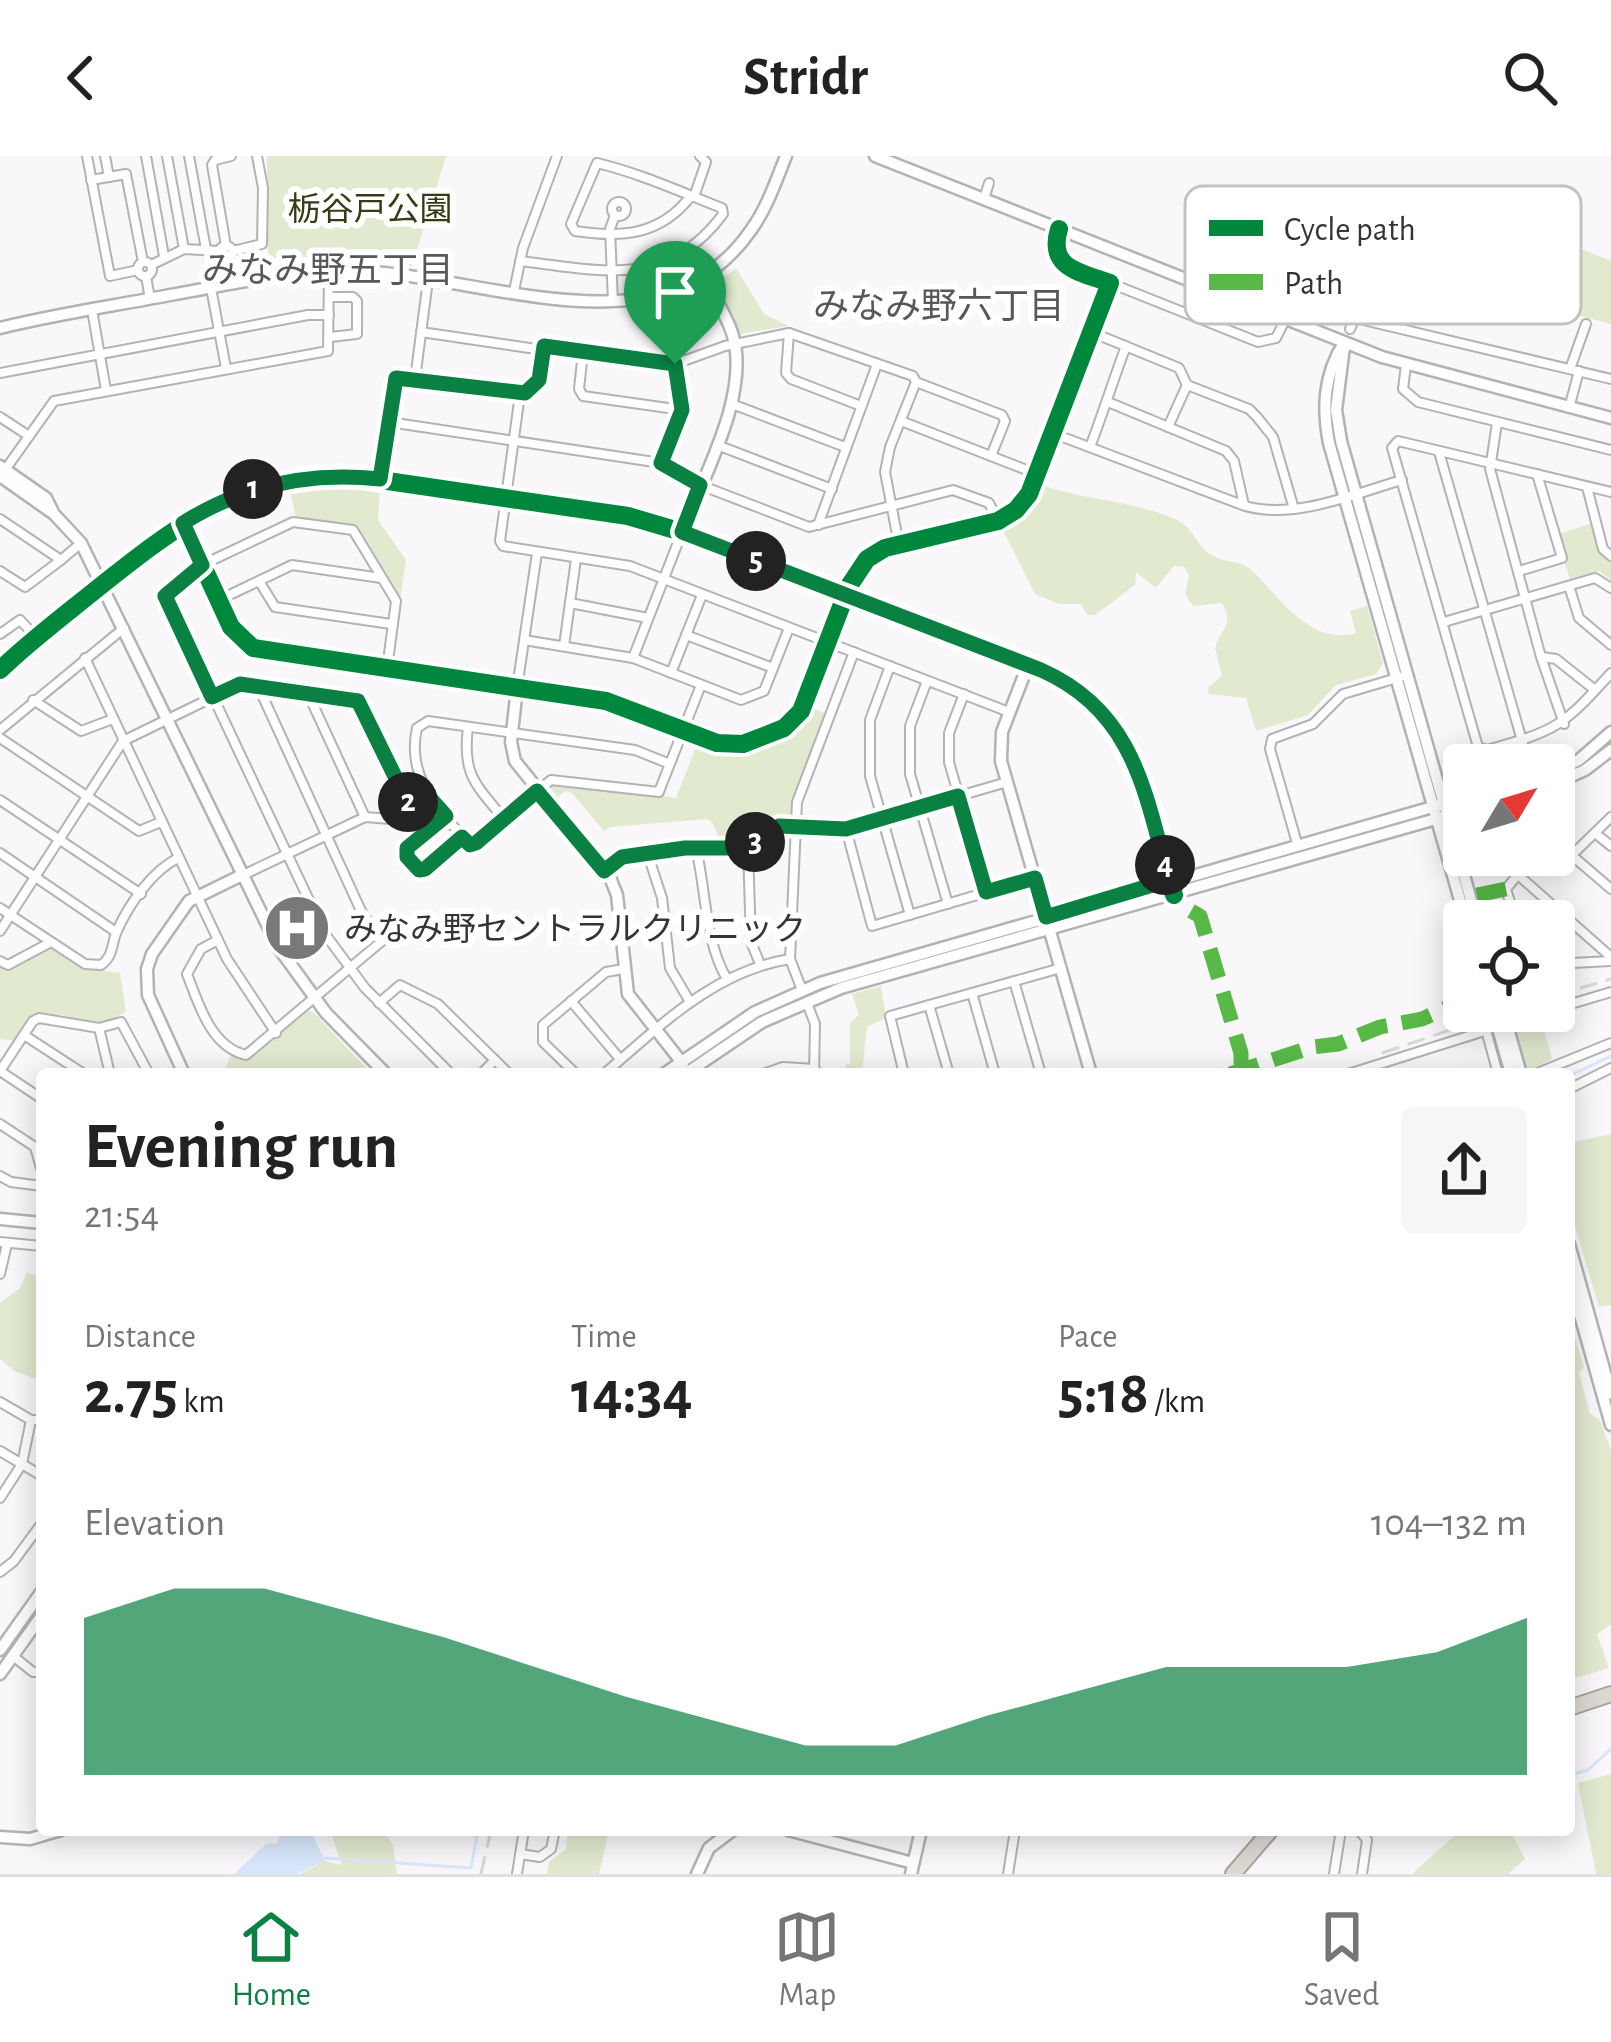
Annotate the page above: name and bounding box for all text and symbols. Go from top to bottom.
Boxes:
icon: back [48,45,114,111]
icon: search [1497,45,1563,111]
text: Stridr [743,51,868,105]
legend [1185,186,1581,324]
park label: 栃谷戸公園 [288,192,453,227]
text: Cycle path [1284,214,1416,247]
pin [624,241,726,364]
district label: みなみ野五丁目 [202,253,454,289]
icon: arrive [642,259,708,325]
text: Path [1284,268,1343,301]
district label: みなみ野六丁目 [813,287,1065,325]
pin: 1 [223,459,283,519]
text: 1 [247,472,259,505]
pin: 5 [726,531,786,591]
text: 5 [749,544,763,577]
north arrow [1443,744,1575,876]
map controls [1443,744,1575,1032]
pin: 2 [378,772,438,832]
text: 2 [400,785,416,818]
pin: 3 [725,812,785,872]
text: 3 [748,825,762,858]
pin: 4 [1135,835,1195,895]
text: 4 [1157,848,1173,881]
hospital icon: みなみ野セントラルクリニック [262,893,332,963]
button: locate [1443,900,1575,1032]
place label: みなみ野セントラルクリニック [344,913,806,947]
button: share [1401,1107,1527,1233]
text: Evening run [84,1114,398,1180]
text: 21:54 [84,1196,159,1235]
text: Distance [84,1321,196,1354]
text: Time [571,1321,637,1354]
text: Pace [1058,1321,1117,1354]
text: 2.75 [84,1364,178,1424]
text: 14:34 [571,1364,693,1424]
text: 5:18 [1058,1364,1149,1424]
text: km [178,1386,225,1419]
text: /km [1149,1386,1205,1419]
text: Elevation [84,1504,225,1543]
text: 104–132 m [1371,1504,1527,1543]
tab: Home [232,1904,311,2016]
tab: Map [774,1904,840,2016]
tab: Saved [1304,1904,1379,2016]

